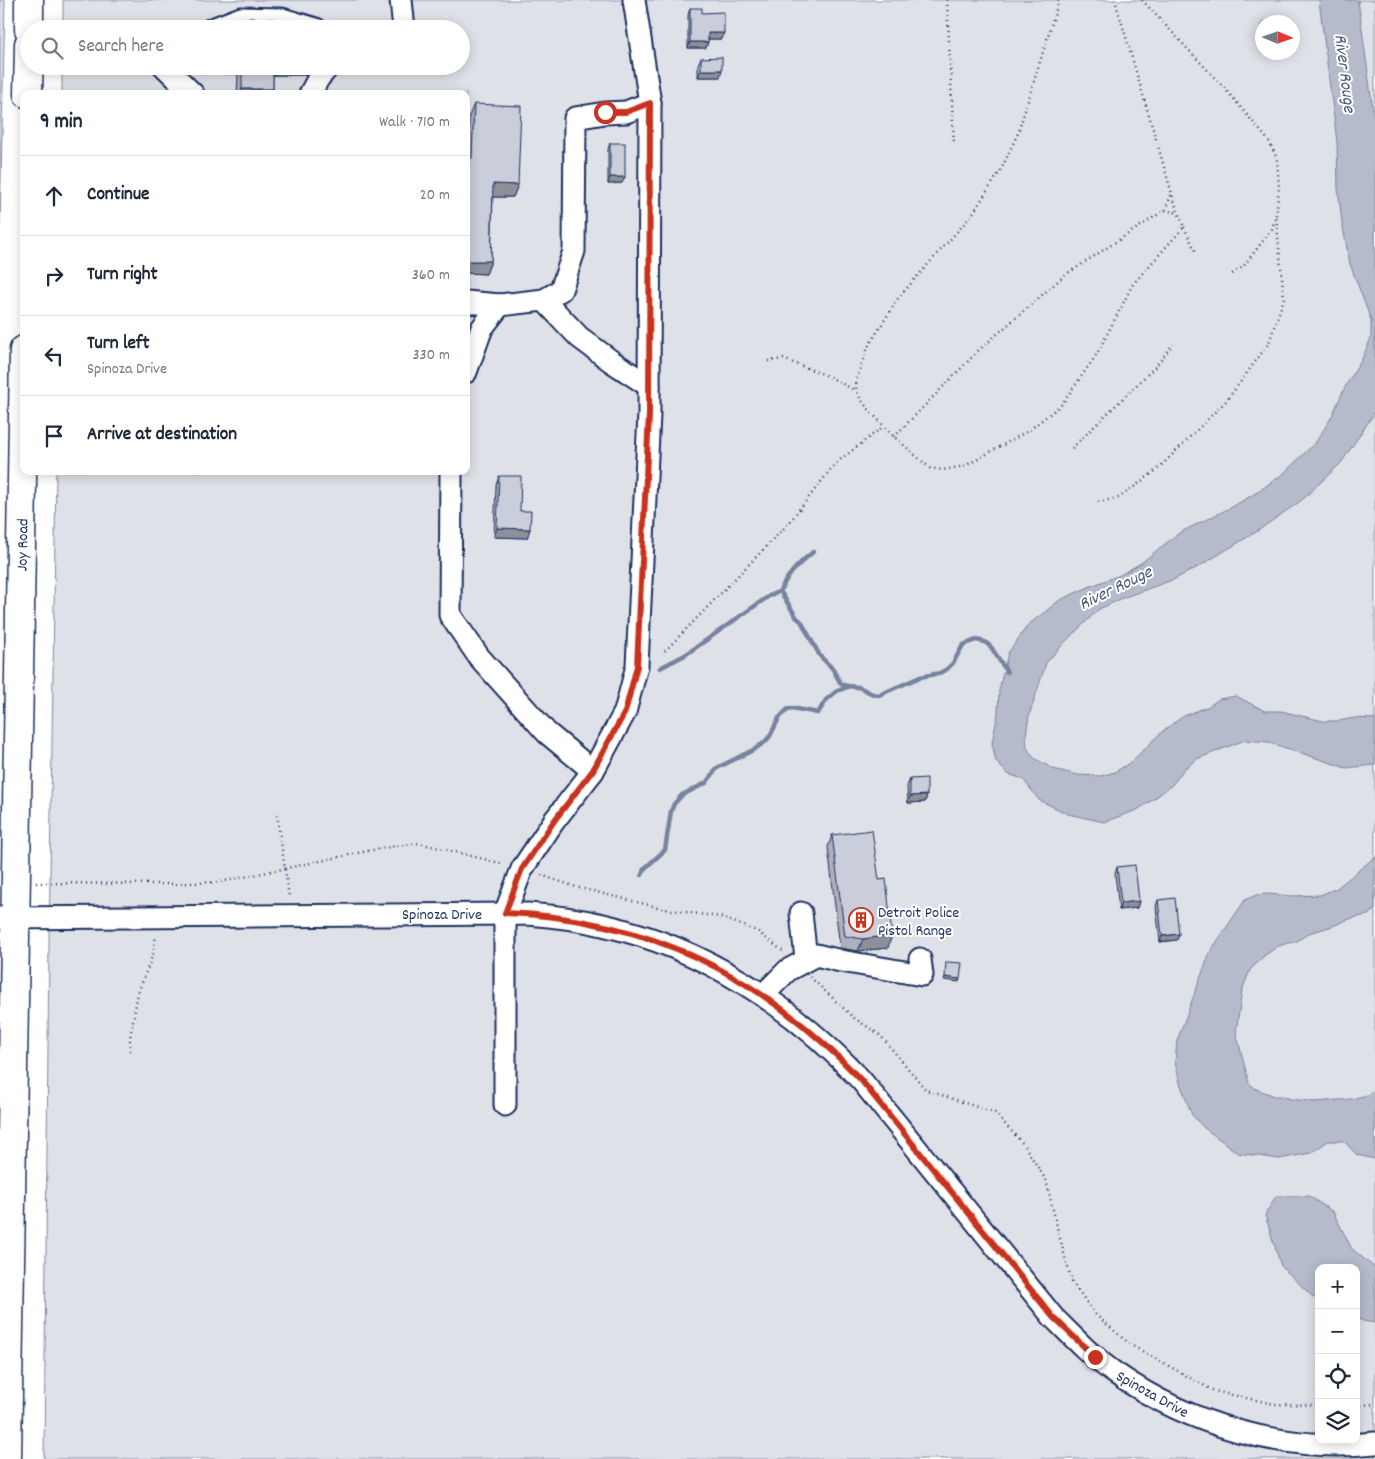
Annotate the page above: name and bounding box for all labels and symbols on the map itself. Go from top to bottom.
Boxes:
north arrow [1255,15,1300,60]
water label: River Rouge [1326,33,1361,115]
route start [594,101,617,124]
street label: Joy Road [12,518,35,572]
water label: River Rouge [1075,560,1158,618]
place label: Detroit Police Pistol Range [878,902,959,943]
street label: Spinoza Drive [402,904,482,927]
building icon: Detroit Police Pistol Range [848,907,874,933]
route end [1084,1346,1107,1369]
street label: Spinoza Drive [1111,1366,1192,1425]

